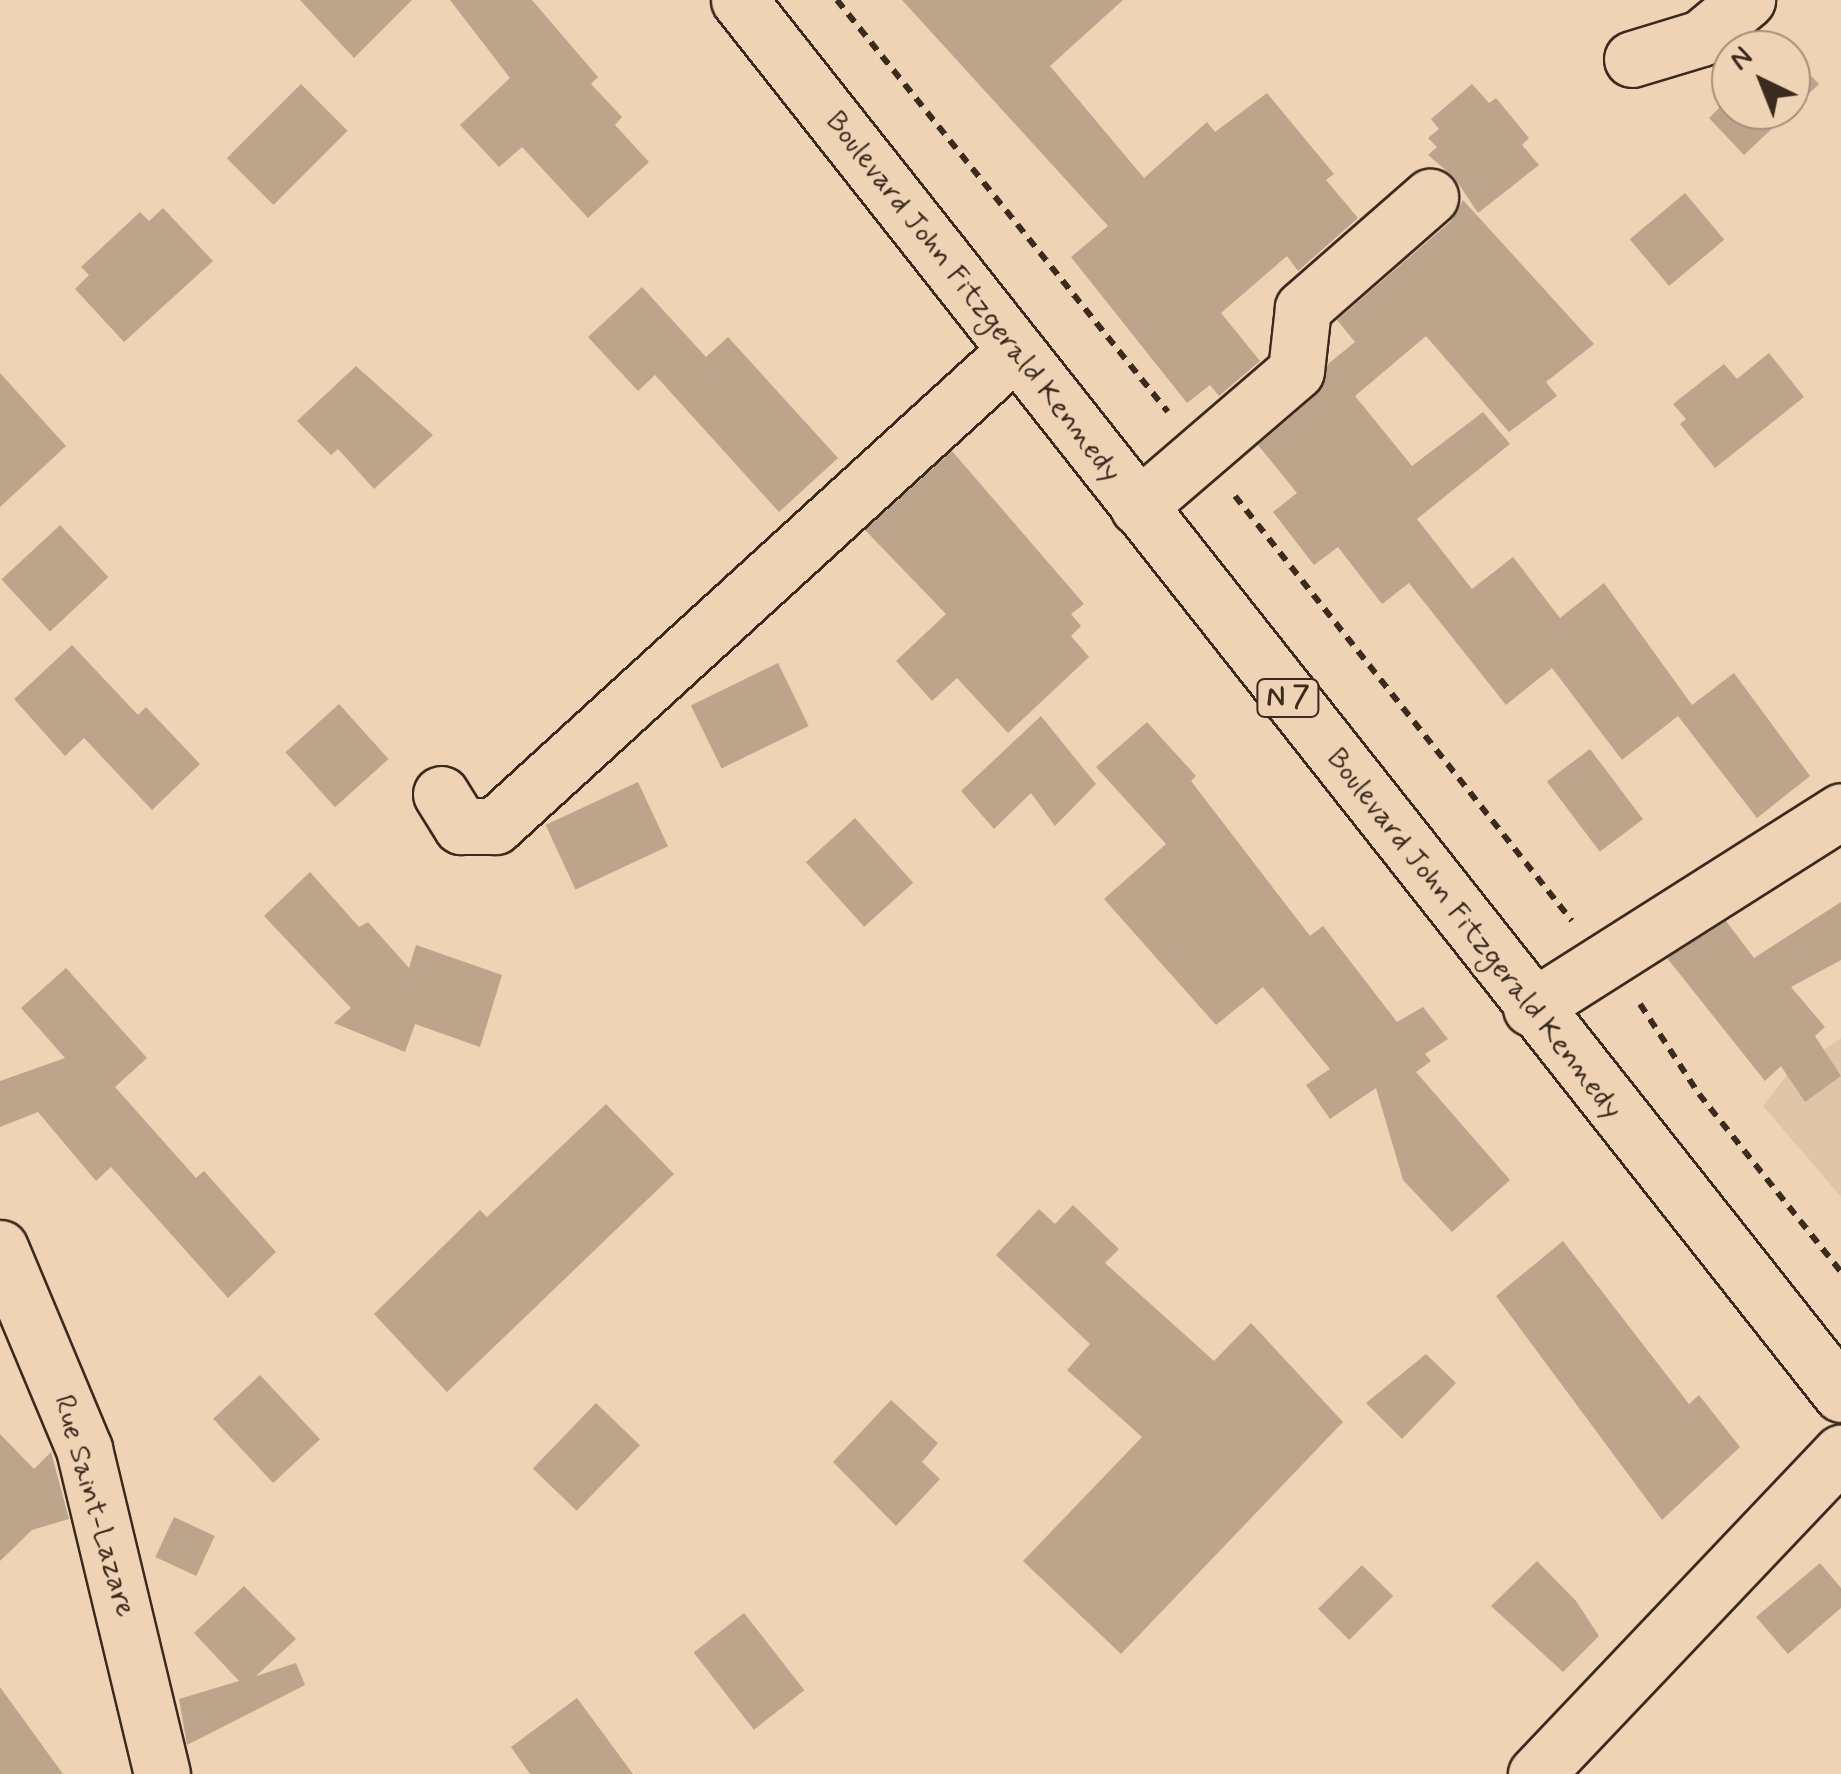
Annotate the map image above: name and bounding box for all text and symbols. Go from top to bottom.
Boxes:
north arrow [1711,30,1811,130]
text: N [1722,39,1761,79]
street label: Boulevard John Fitzgerald Kennedy [819,107,1127,487]
road number: N 7 [1256,675,1320,721]
street label: Boulevard John Fitzgerald Kennedy [1320,744,1628,1124]
street label: Rue Saint-Lazare [45,1392,143,1620]

